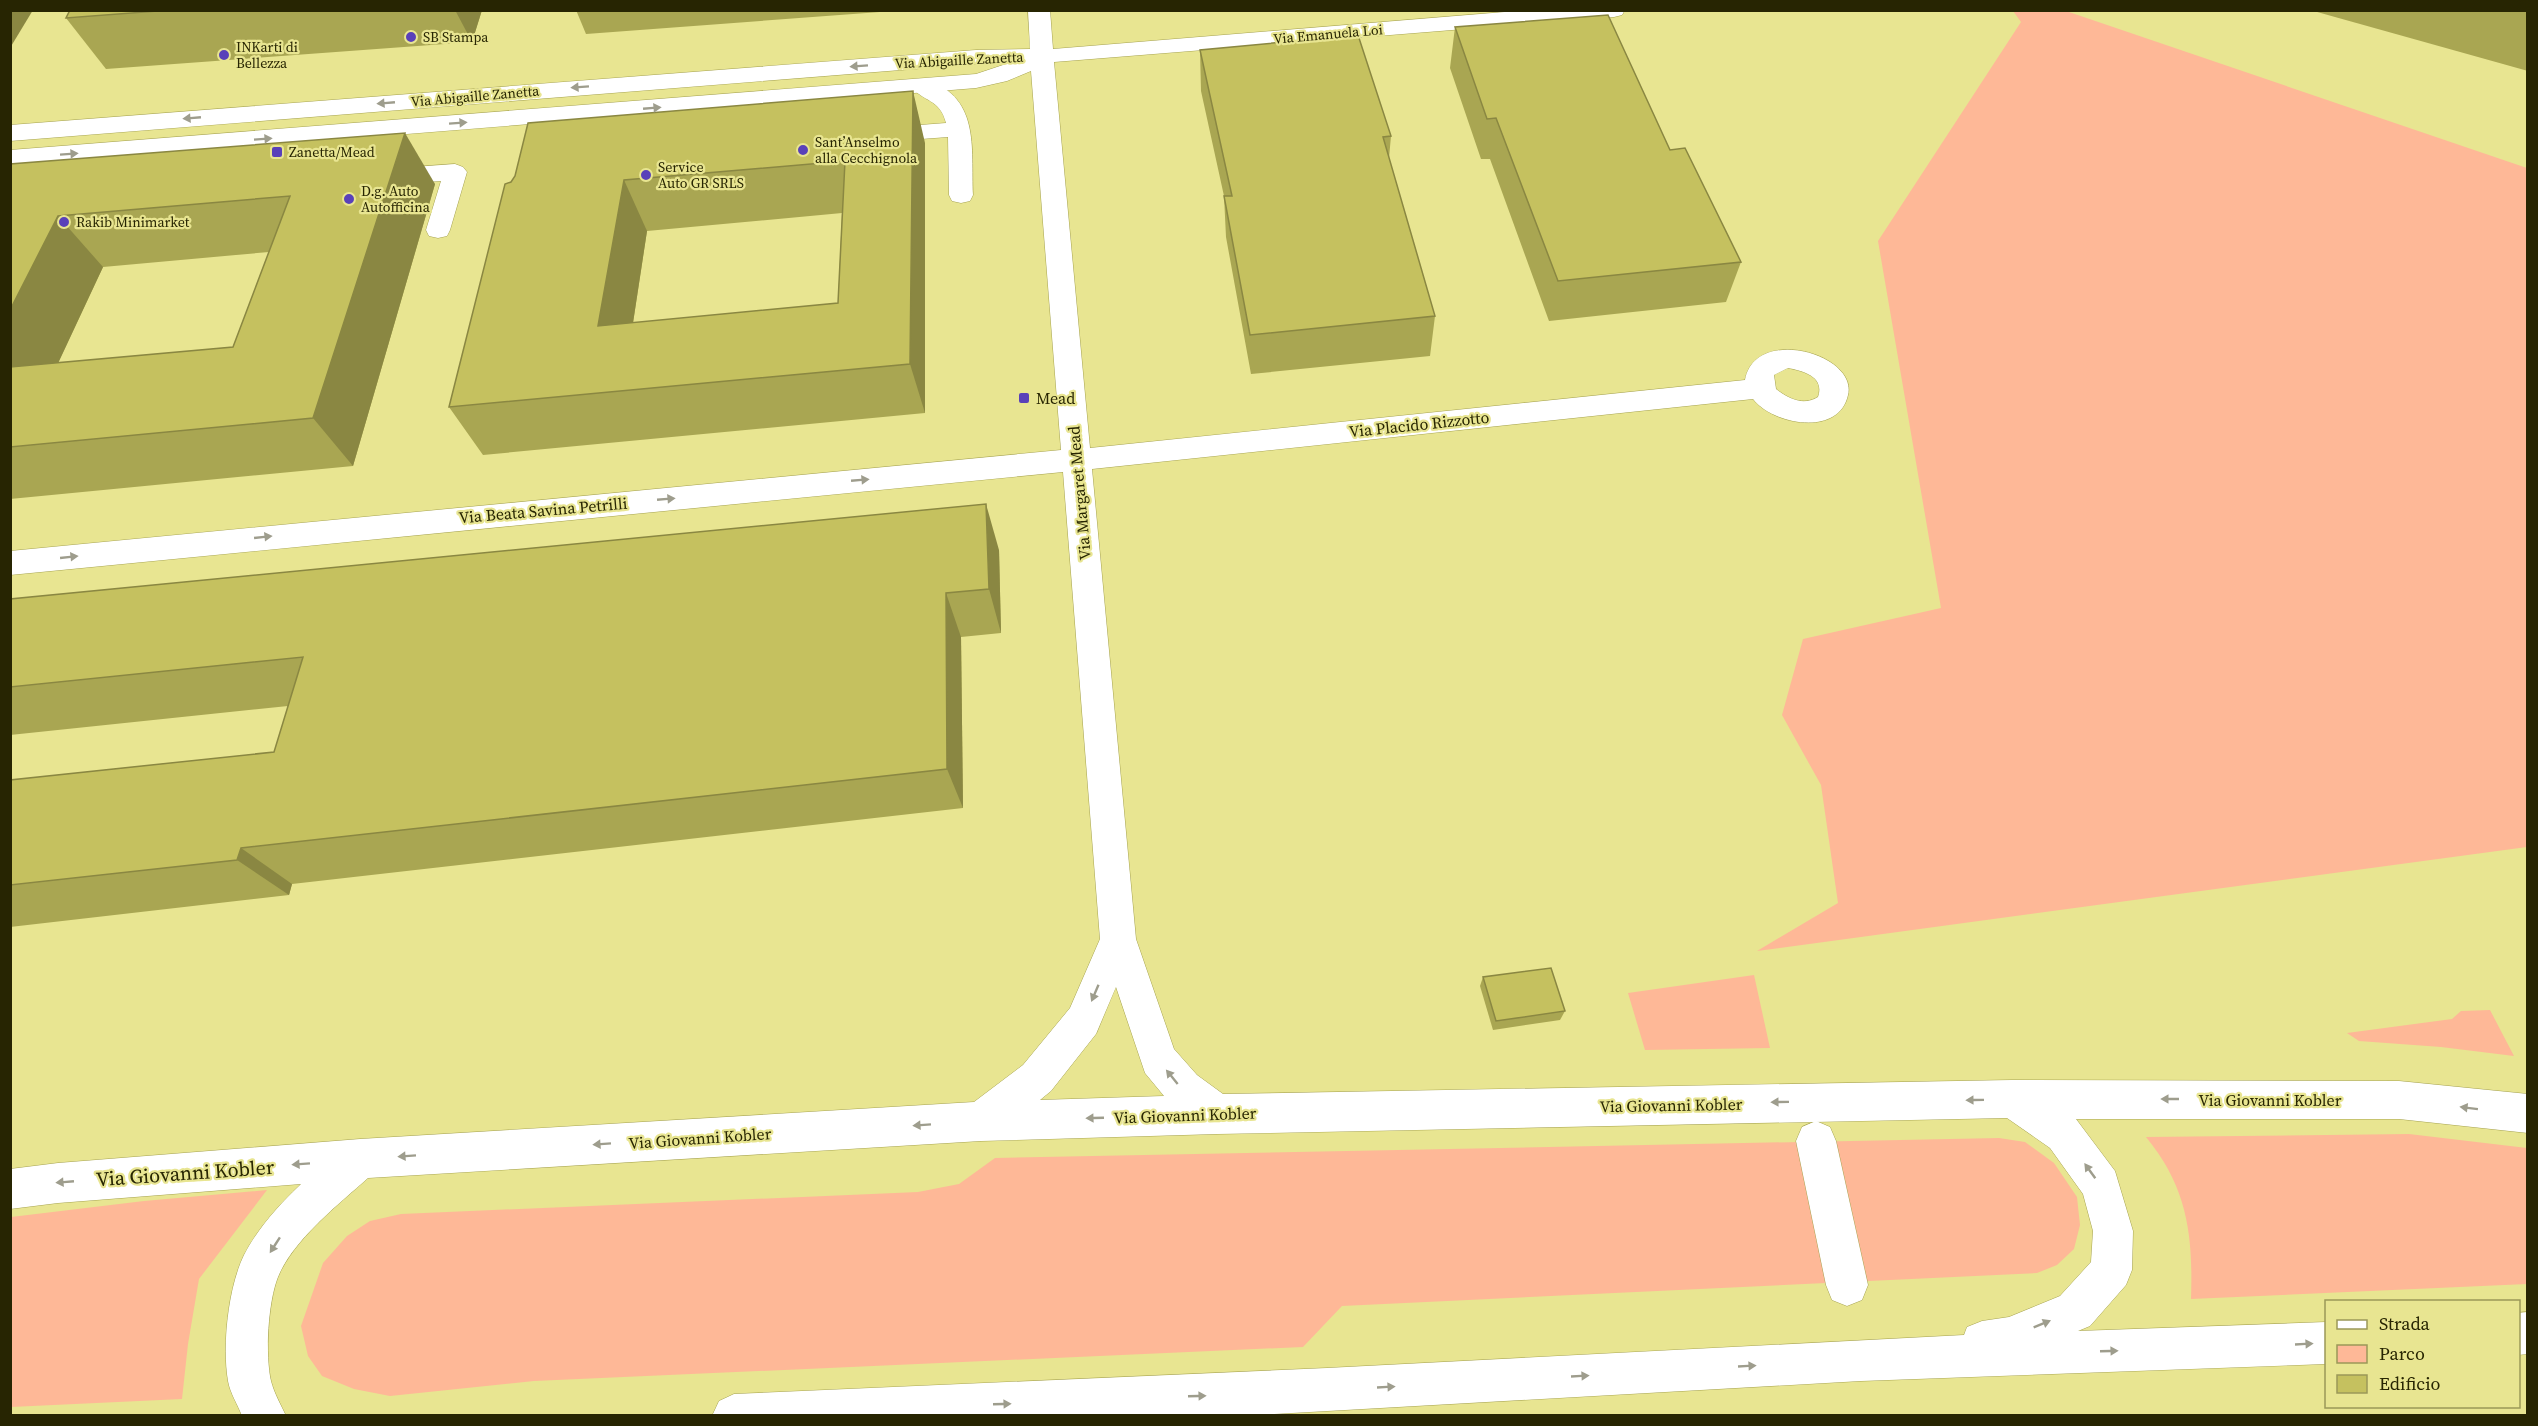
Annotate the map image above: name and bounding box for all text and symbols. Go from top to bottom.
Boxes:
street label: Via Emanuela Loi [1272,19,1384,49]
place label: SB Stampa [423,27,489,47]
marker: SB Stampa [404,30,418,44]
place label: INKarti di Bellezza [236,37,298,73]
street label: Via Abigaille Zanetta [894,47,1025,73]
marker: INKarti di Bellezza [217,48,231,62]
one-way arrow [849,61,868,71]
street label: Via Abigaille Zanetta [410,80,541,112]
one-way arrow [571,83,590,92]
one-way arrow [376,98,395,108]
one-way arrow [643,103,662,113]
one-way arrow [182,113,201,123]
one-way arrow [448,119,467,128]
place label: Sant’Anselmo alla Cecchignola [815,132,918,168]
one-way arrow [254,134,273,143]
place label: Zanetta/Mead [289,142,375,162]
marker: Sant’Anselmo alla Cecchignola [796,143,810,157]
marker: Zanetta/Mead [270,145,284,159]
one-way arrow [59,149,78,159]
place label: Service Auto GR SRLS [658,157,744,193]
marker: Service Auto GR SRLS [639,168,653,182]
place label: D.g. Auto Autofficina [361,181,431,217]
marker: D.g. Auto Autofficina [342,192,356,206]
place label: Rakib Minimarket [76,212,190,232]
marker: Rakib Minimarket [57,215,71,229]
place label: Mead [1036,387,1075,409]
marker: Mead [1017,391,1031,405]
street label: Via Placido Rizzotto [1348,406,1490,442]
street label: Via Margaret Mead [1062,425,1096,561]
one-way arrow [851,475,870,485]
street label: Via Beata Savina Petrilli [458,492,628,528]
one-way arrow [656,494,675,504]
one-way arrow [253,533,272,542]
one-way arrow [59,552,78,562]
one-way arrow [1090,984,1099,1002]
one-way arrow [1166,1069,1179,1085]
street label: Via Giovanni Kobler [2199,1089,2342,1111]
street label: Via Giovanni Kobler [1599,1093,1743,1117]
one-way arrow [2160,1094,2179,1104]
one-way arrow [1965,1095,1984,1104]
one-way arrow [1770,1097,1789,1107]
street label: Via Giovanni Kobler [1113,1102,1257,1128]
one-way arrow [2460,1103,2479,1113]
one-way arrow [1086,1113,1105,1122]
one-way arrow [913,1120,932,1129]
street label: Via Giovanni Kobler [628,1122,772,1154]
one-way arrow [592,1140,611,1149]
one-way arrow [398,1151,417,1161]
street label: Via Giovanni Kobler [95,1153,276,1193]
one-way arrow [292,1159,311,1168]
one-way arrow [2084,1163,2096,1179]
one-way arrow [55,1177,74,1187]
one-way arrow [269,1237,280,1253]
legend [2325,1300,2520,1408]
text: Strada [2379,1311,2430,1336]
one-way arrow [2033,1319,2051,1329]
one-way arrow [2294,1340,2313,1349]
text: Parco [2379,1341,2425,1366]
one-way arrow [2099,1347,2118,1356]
one-way arrow [1738,1362,1757,1371]
one-way arrow [1571,1371,1590,1380]
text: Edificio [2379,1371,2440,1396]
one-way arrow [1376,1382,1395,1392]
one-way arrow [1188,1391,1207,1400]
one-way arrow [993,1400,1012,1409]

